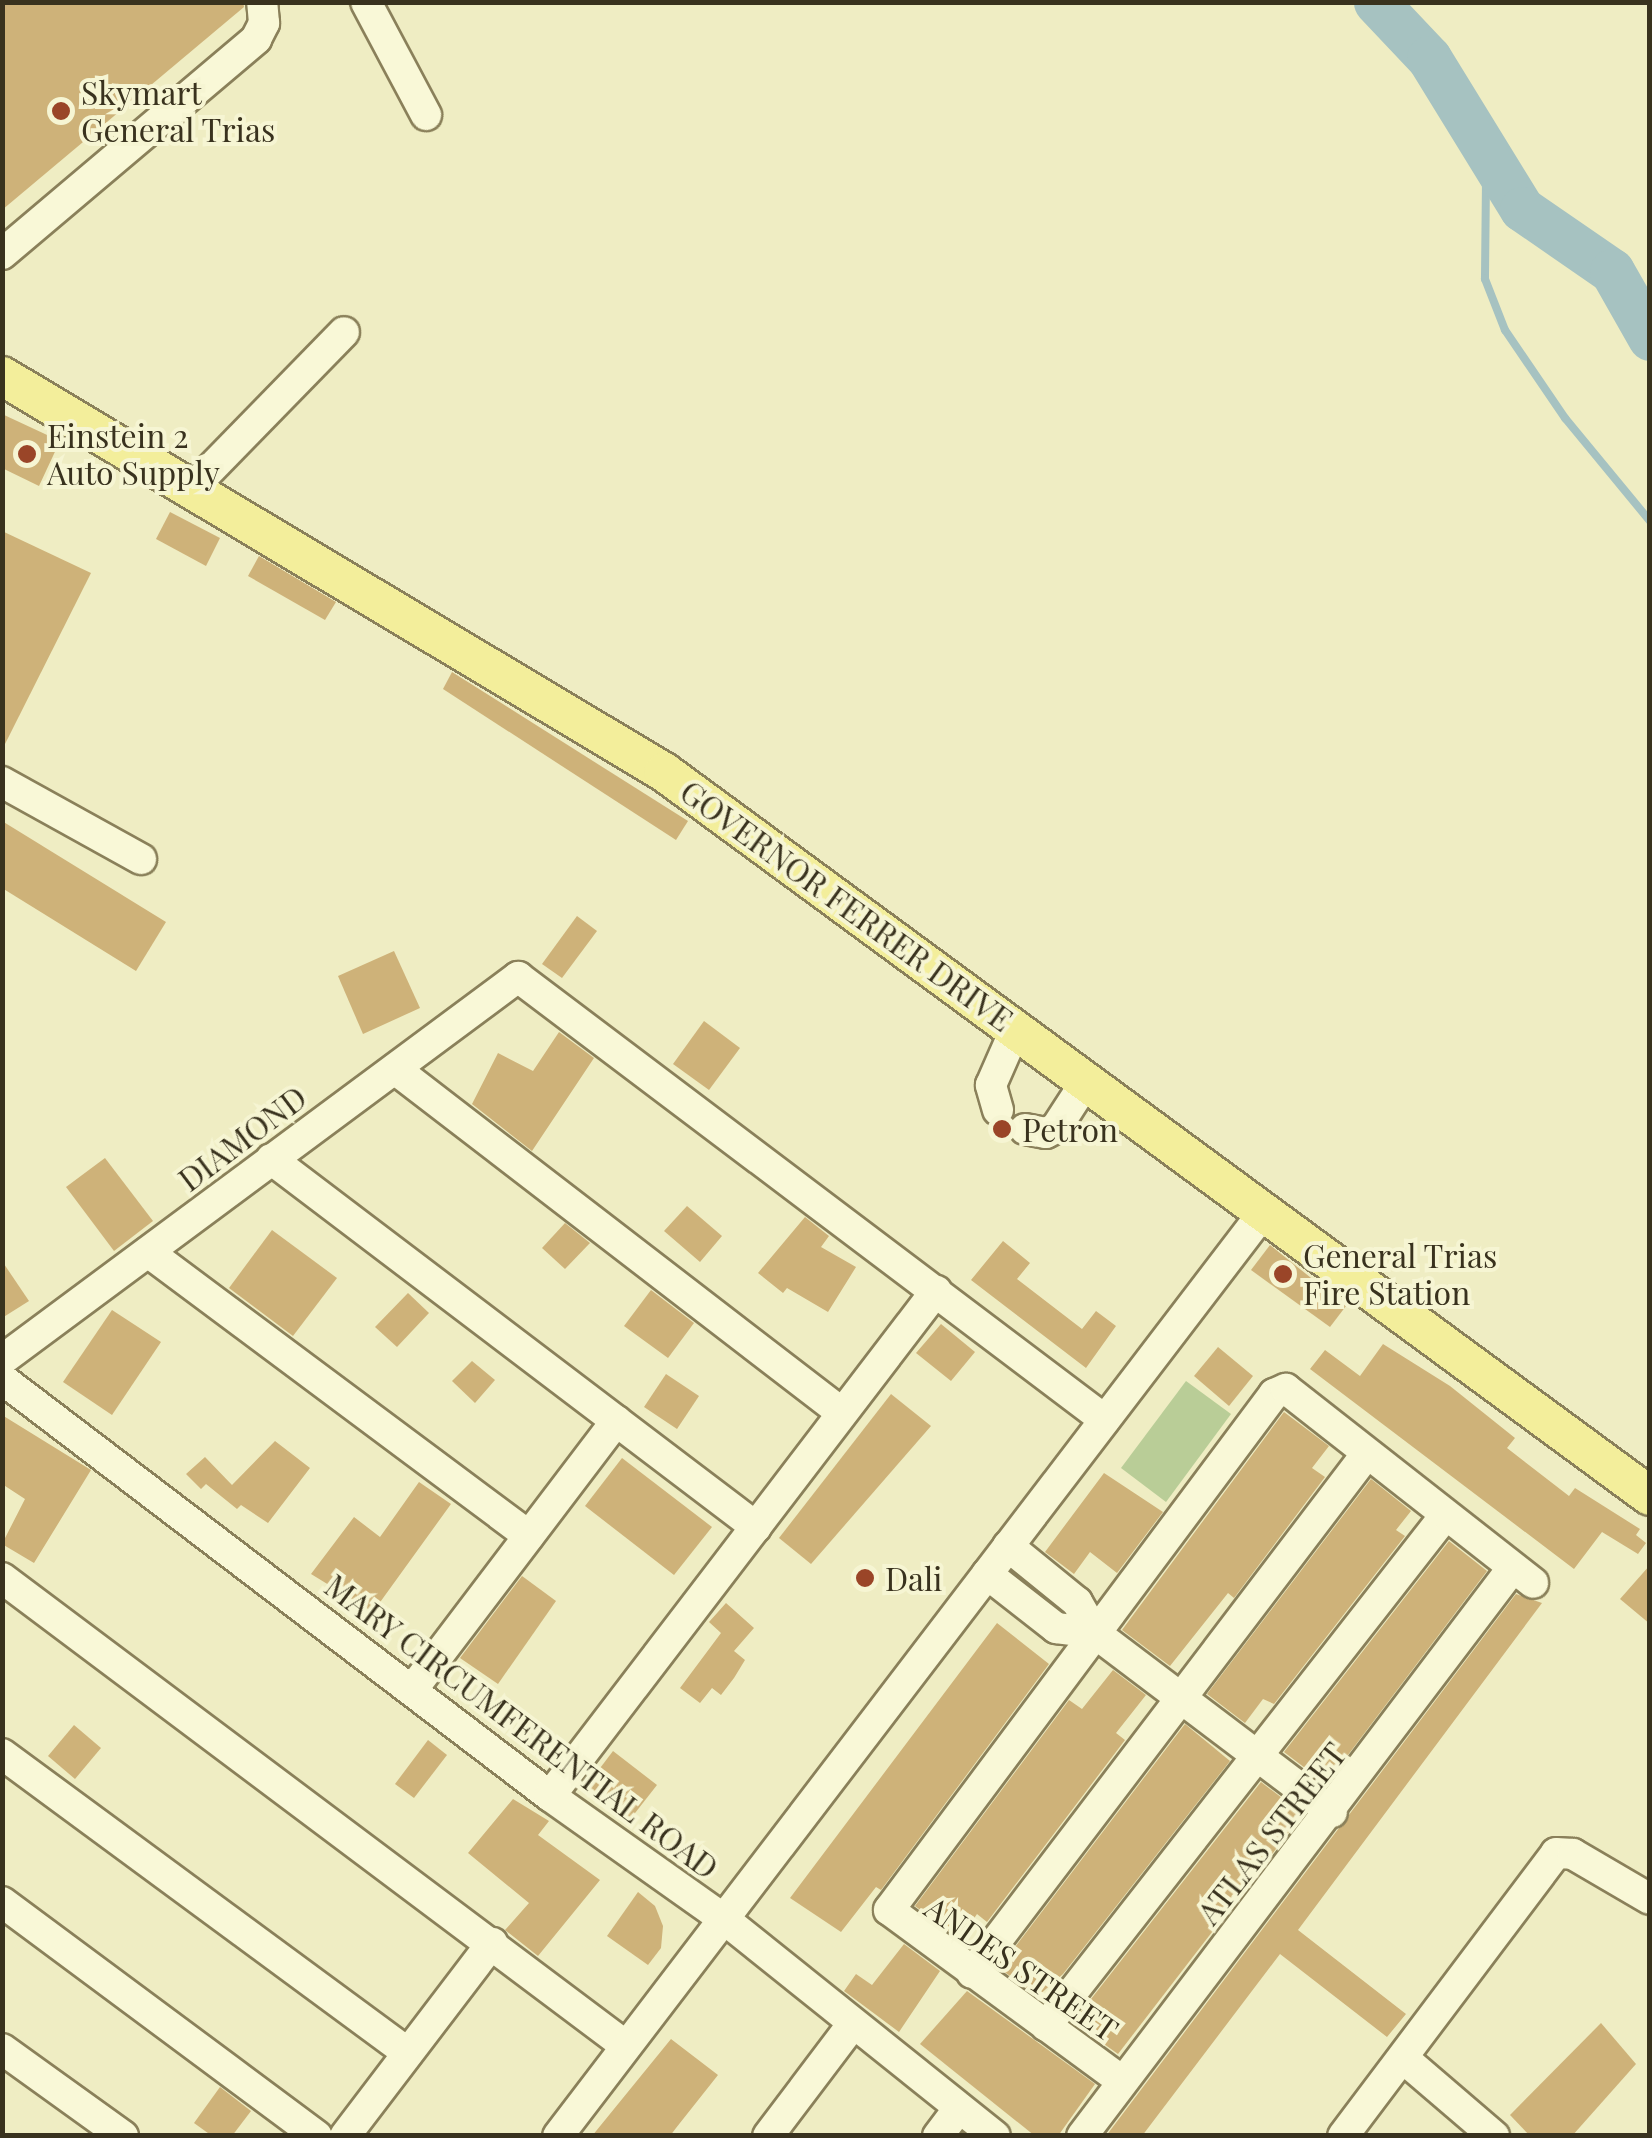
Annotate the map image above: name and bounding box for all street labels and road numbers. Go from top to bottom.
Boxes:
street label: GOVERNOR FERRER DRIVE [673,771,1021,1039]
street label: DIAMOND [171,1078,313,1198]
street label: MARY CIRCUMFERENTIAL ROAD [318,1565,726,1887]
street label: ATLAS STREET [1188,1735,1354,1931]
street label: ANDES STREET [918,1887,1126,2049]

